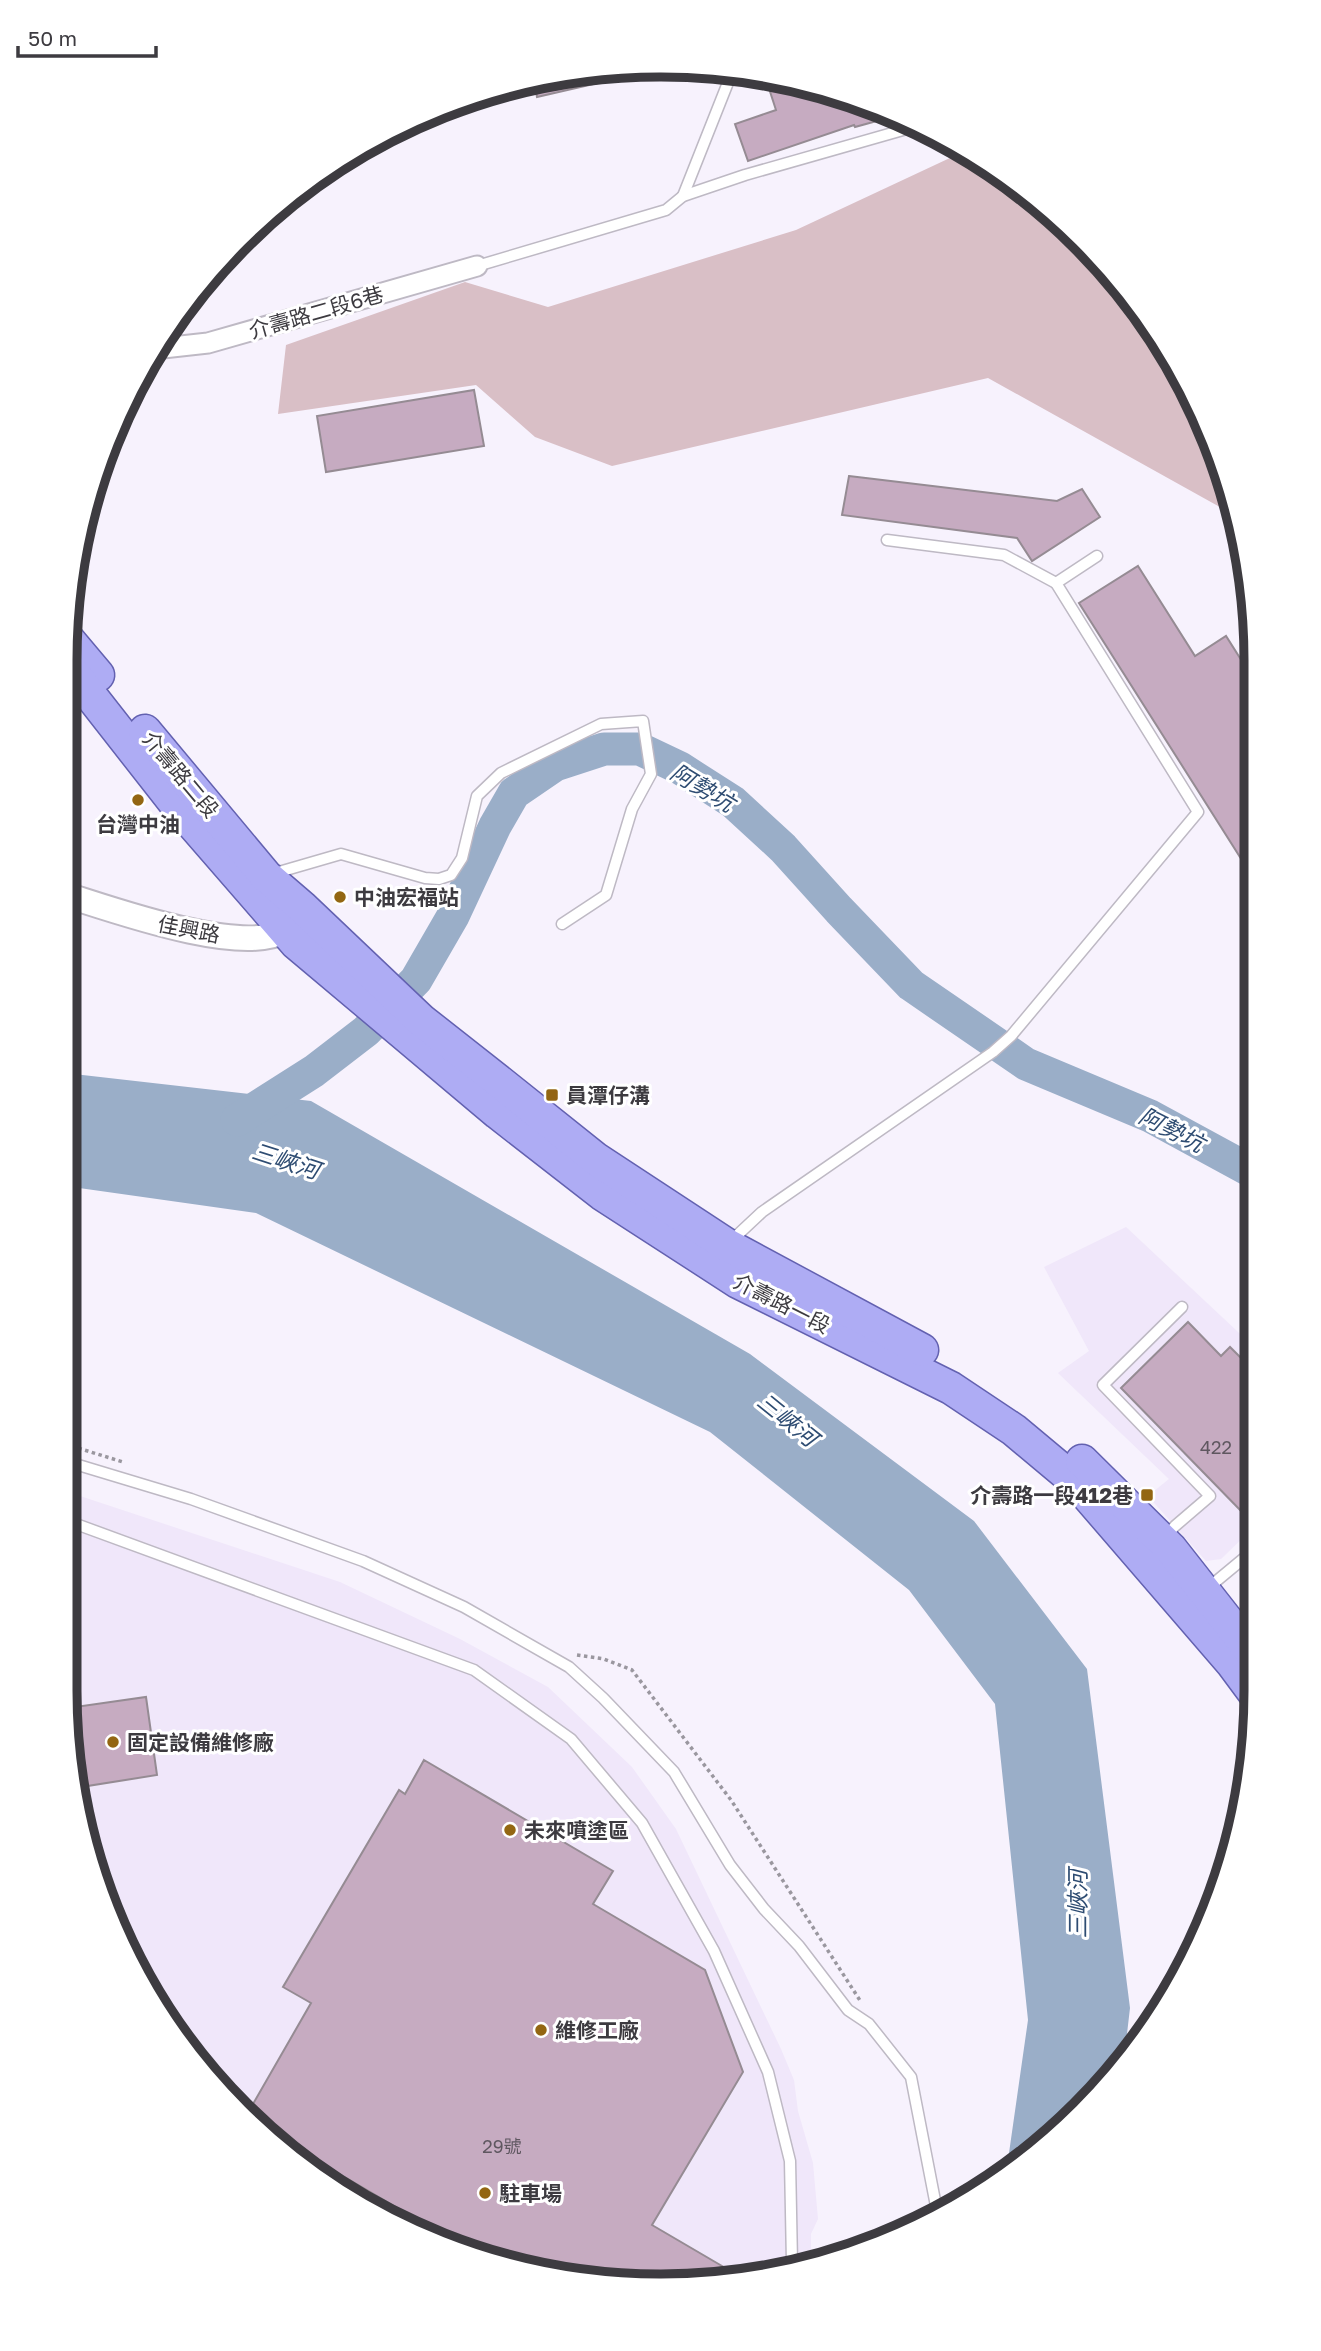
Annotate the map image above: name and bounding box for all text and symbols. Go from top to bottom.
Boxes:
scale bar [18,14,156,58]
text: 50 m [28,25,77,51]
street label: 介壽路二段6巷 [246,280,386,344]
street label: 介壽路二段 [137,725,225,823]
water label: 阿勢坑 [666,757,742,818]
marker: 台灣中油 [130,792,146,808]
place label: 台灣中油 [96,811,180,837]
place label: 中油宏福站 [354,884,459,910]
marker: 中油宏福站 [332,889,348,905]
street label: 佳興路 [156,910,222,948]
place label: 員潭仔溝 [566,1082,650,1108]
marker: 員潭仔溝 [544,1087,560,1103]
water label: 阿勢坑 [1135,1101,1212,1158]
water label: 三峽河 [249,1136,327,1185]
street label: 介壽路一段 [729,1268,835,1338]
water label: 三峽河 [752,1386,827,1454]
house number: 422 [1200,1436,1232,1458]
place label: 介壽路一段412巷 [970,1482,1133,1508]
marker: 介壽路一段412巷 [1139,1487,1155,1503]
place label: 固定設備維修廠 [127,1729,274,1755]
marker: 固定設備維修廠 [105,1734,121,1750]
place label: 未來噴塗區 [524,1817,629,1843]
marker: 未來噴塗區 [502,1822,518,1838]
water label: 三峽河 [1063,1866,1091,1939]
place label: 維修工廠 [555,2017,639,2043]
marker: 維修工廠 [533,2022,549,2038]
house number: 29號 [482,2135,522,2157]
place label: 駐車場 [499,2180,562,2206]
marker: 駐車場 [477,2185,493,2201]

